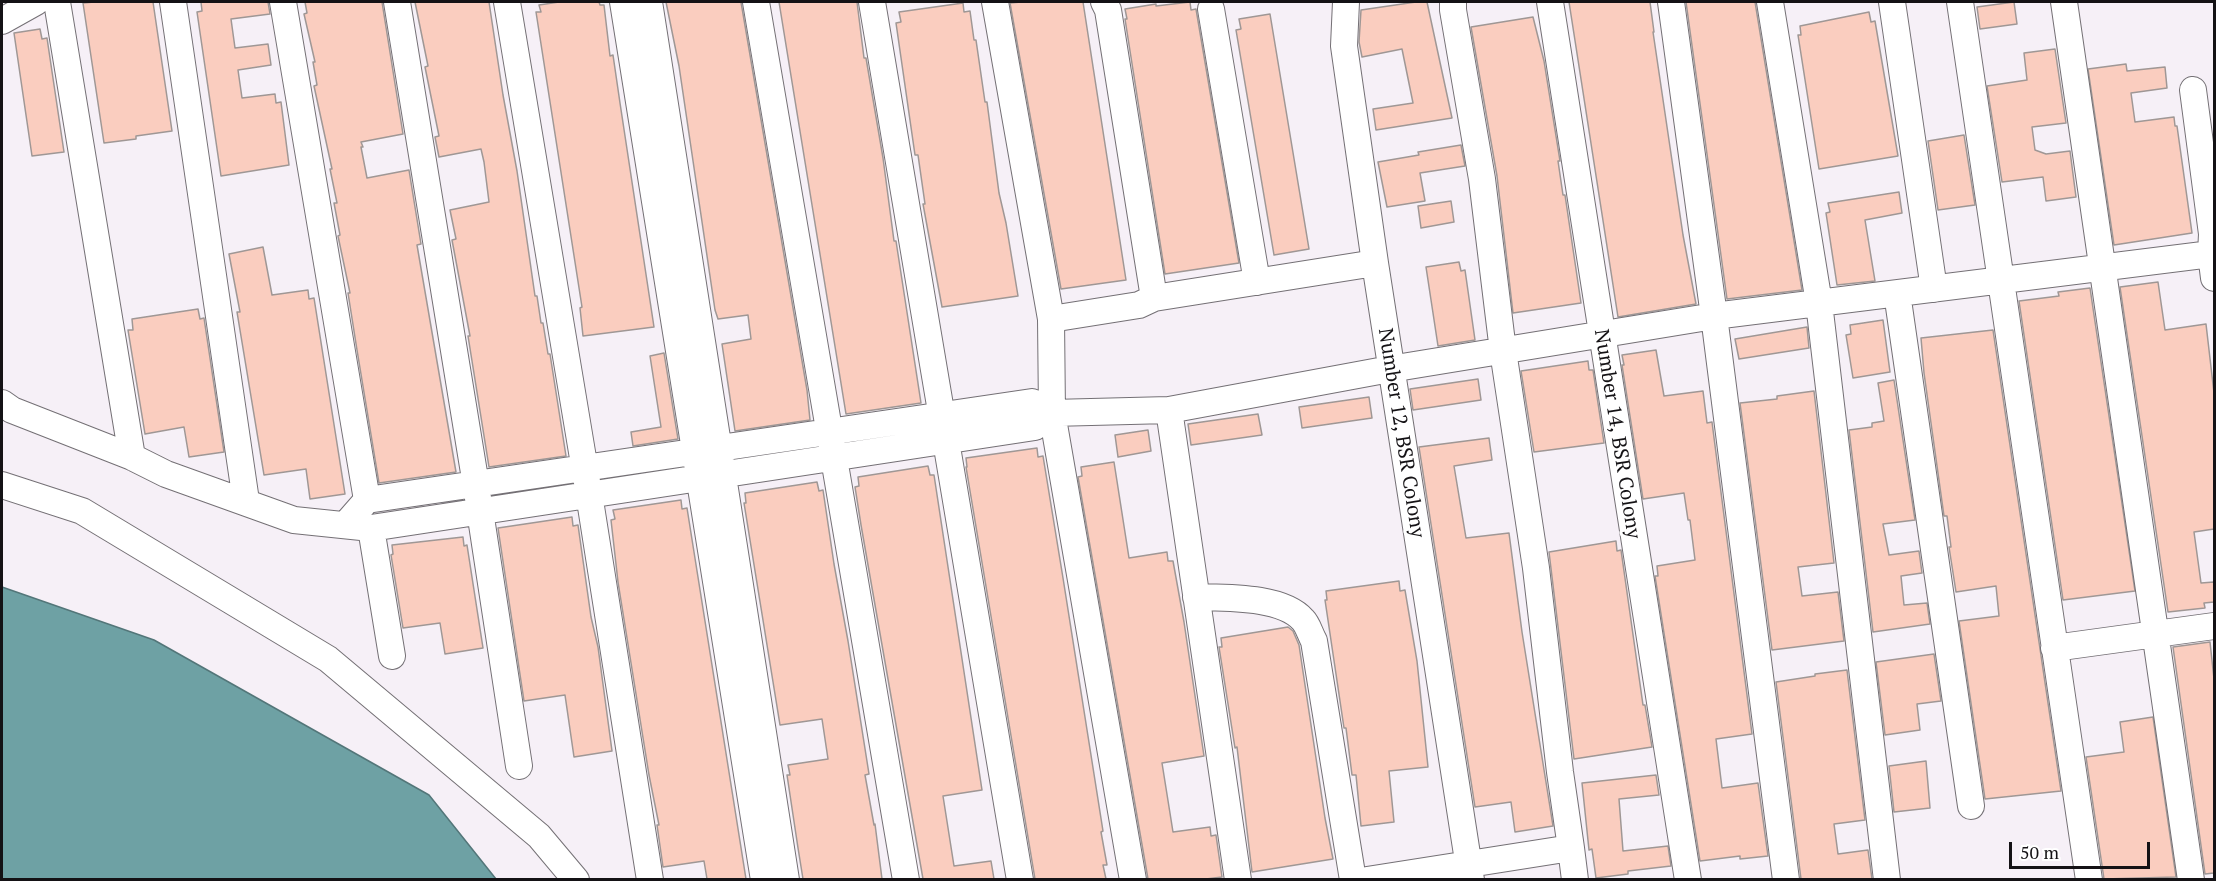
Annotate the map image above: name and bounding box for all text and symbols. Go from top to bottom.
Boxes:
street label: Number 12, BSR Colony [1373,326,1429,540]
street label: Number 14, BSR Colony [1589,327,1645,541]
scale bar [2012,830,2153,868]
text: 50 m [2020,840,2059,864]

